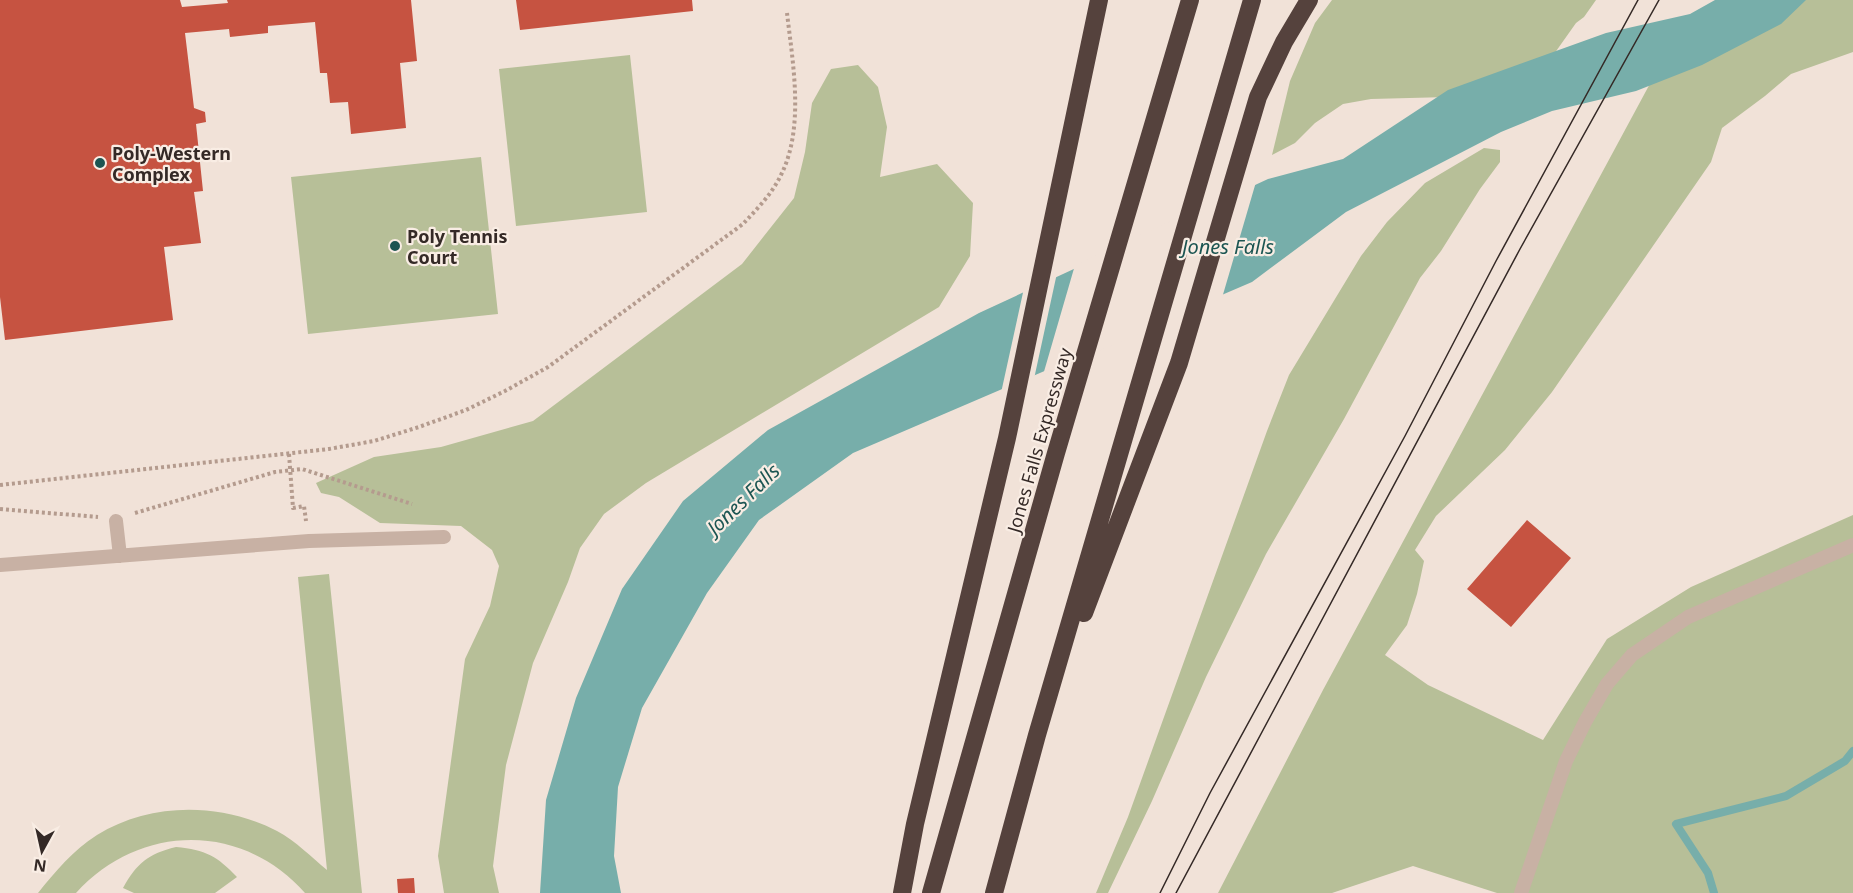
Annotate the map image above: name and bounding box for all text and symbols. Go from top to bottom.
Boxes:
place label: Poly-Western Complex [112,141,231,186]
marker: Poly-Western Complex [93,156,107,170]
place label: Poly Tennis Court [407,224,507,269]
water label: Jones Falls [1178,233,1274,260]
marker: Poly Tennis Court [388,239,402,253]
street label: Jones Falls Expressway [1001,344,1077,537]
water label: Jones Falls [698,457,786,543]
north arrow [12,821,72,881]
text: N [32,854,48,878]

